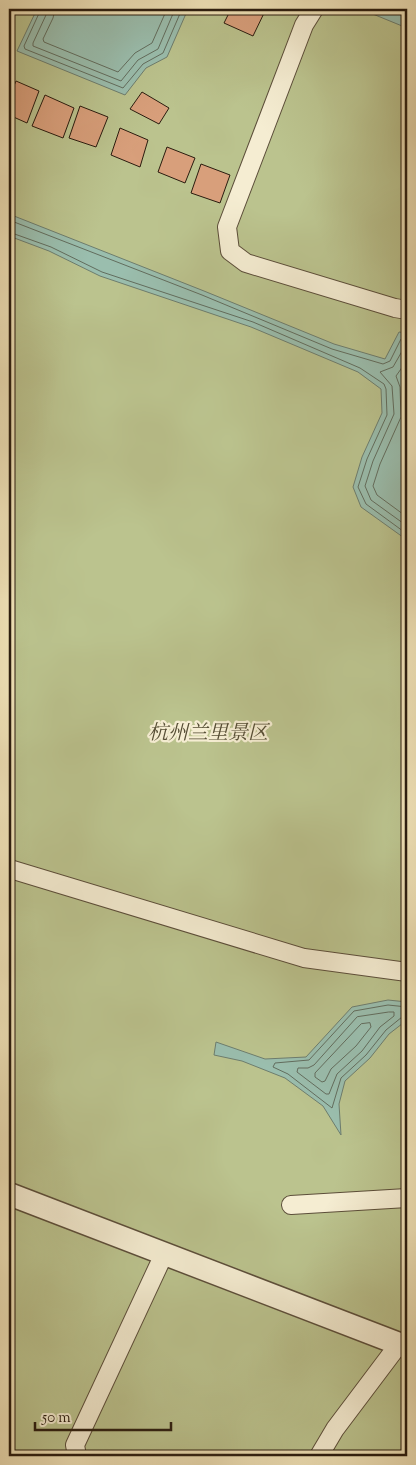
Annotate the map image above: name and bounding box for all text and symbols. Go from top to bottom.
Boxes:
park label: 杭州兰里景区 [148,720,271,749]
scale bar [35,1400,171,1432]
text: 50 m [41,1408,71,1429]

